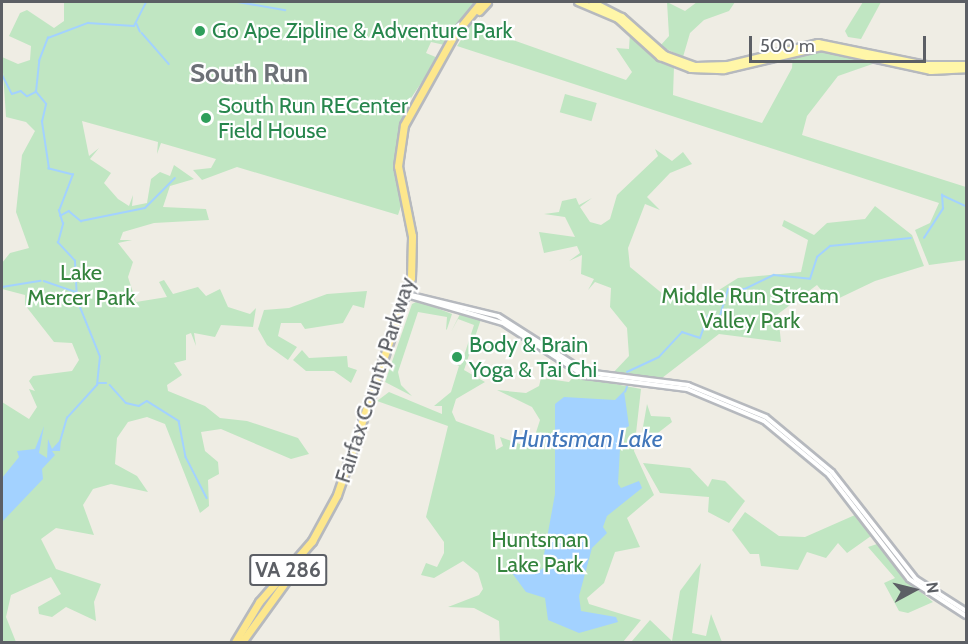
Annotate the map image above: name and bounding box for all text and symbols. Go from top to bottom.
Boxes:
place label: Go Ape Zipline & Adventure Park [212,18,512,44]
marker: Go Ape Zipline & Adventure Park [193,24,207,38]
scale bar [752,24,929,62]
text: 500 m [760,35,815,57]
district label: South Run [190,58,308,90]
place label: South Run RECenter Field House [218,92,408,144]
marker: South Run RECenter Field House [199,111,213,125]
park label: Lake Mercer Park [27,259,135,310]
street label: Fairfax County Parkway [329,274,421,486]
park label: Middle Run Stream Valley Park [661,282,839,334]
place label: Body & Brain Yoga & Tai Chi [469,331,597,382]
marker: Body & Brain Yoga & Tai Chi [450,350,464,364]
water label: Huntsman Lake [511,425,663,453]
park label: Huntsman Lake Park [491,526,589,578]
road number: VA 286 [249,552,327,588]
north arrow [884,560,944,620]
text: N [922,581,942,595]

